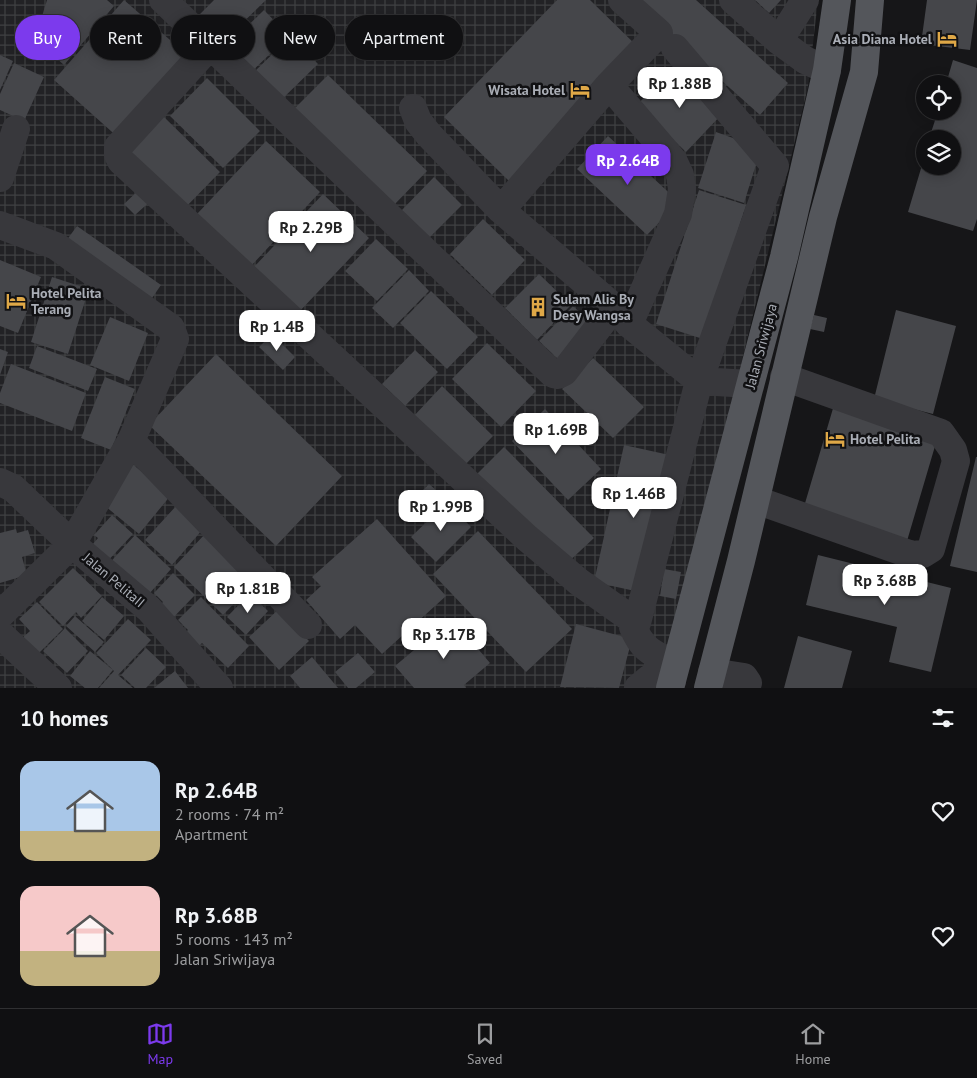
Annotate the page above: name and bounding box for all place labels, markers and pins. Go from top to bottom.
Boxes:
hotel icon: Asia Diana Hotel [936,28,958,50]
place label: Asia Diana Hotel [833,30,933,48]
pin: Rp 1.88B [628,66,732,109]
hotel icon: Wisata Hotel [569,79,591,101]
place label: Wisata Hotel [488,81,566,99]
pin: Rp 2.64B [576,144,680,186]
pin: Rp 2.29B [259,210,363,253]
place label: Hotel Pelita Terang [31,284,102,318]
hotel icon: Hotel Pelita Terang [5,290,27,312]
place label: Sulam Alis By Desy Wangsa [553,290,634,324]
building icon: Sulam Alis By Desy Wangsa [527,296,549,318]
pin: Rp 1.4B [231,310,323,352]
pin: Rp 1.69B [504,412,608,455]
hotel icon: Hotel Pelita [824,428,846,450]
place label: Hotel Pelita [850,430,921,448]
pin: Rp 1.46B [582,476,686,519]
pin: Rp 1.99B [389,490,493,532]
pin: Rp 3.68B [833,564,937,606]
pin: Rp 1.81B [196,572,300,614]
pin: Rp 3.17B [392,618,496,660]

